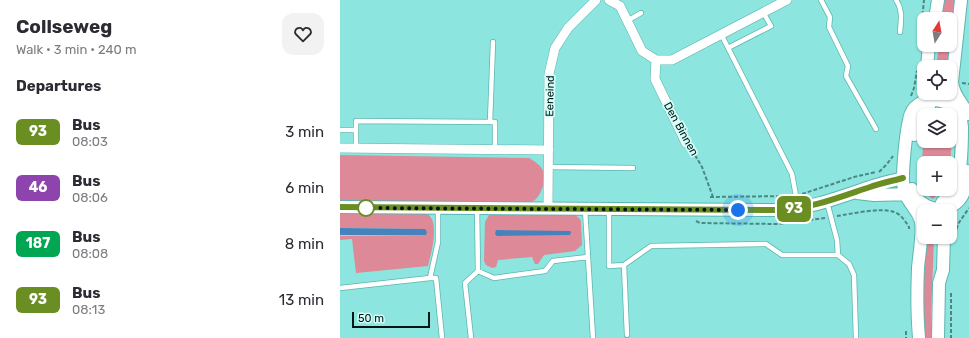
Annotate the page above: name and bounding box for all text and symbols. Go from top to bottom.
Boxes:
north arrow [917,12,957,52]
map controls [917,12,957,244]
button: heart [282,13,324,55]
text: Collseweg [16,15,112,38]
text: Walk · 3 min · 240 m [16,42,137,57]
button: locate [917,60,957,100]
street label: Eeneind [543,75,557,117]
text: Departures [16,77,101,95]
street label: Den Binnen [661,100,701,158]
button: layers [917,108,957,148]
text: Bus [72,116,100,134]
text: 93 [29,123,47,140]
text: 3 min [285,123,324,141]
text: 08:03 [72,134,108,149]
button: + [917,156,957,196]
text: Bus [72,172,100,190]
text: 46 [29,179,47,196]
text: 6 min [285,179,324,197]
text: 08:06 [72,190,108,205]
line badge: 93 [776,196,812,222]
unlabelled marker [357,199,375,217]
your location [728,200,748,220]
text: 93 [785,200,803,217]
button: − [917,204,957,244]
text: Bus [72,228,100,246]
text: 187 [26,235,50,252]
text: 8 min [285,235,324,253]
text: 08:08 [72,246,108,261]
text: Bus [72,284,100,302]
text: 93 [29,291,47,308]
text: 13 min [279,291,324,309]
text: 08:13 [72,302,105,317]
scale bar [352,310,430,329]
text: 50 m [358,312,384,325]

